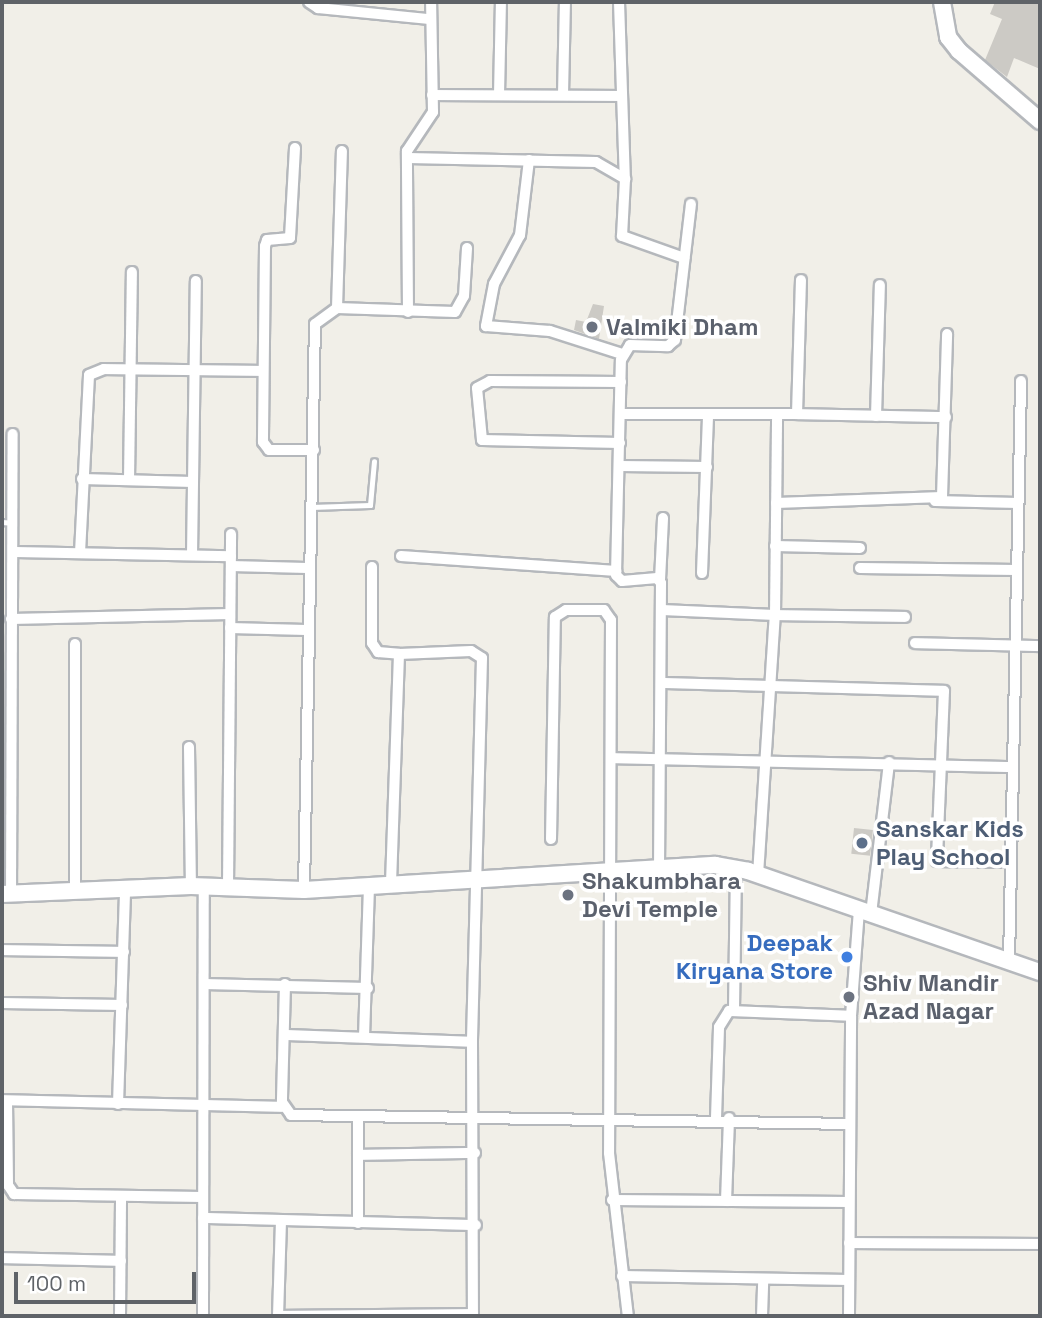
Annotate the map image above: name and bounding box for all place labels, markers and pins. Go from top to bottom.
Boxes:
place label: Valmiki Dham [606,313,758,341]
marker: Valmiki Dham [584,319,600,335]
place label: Sanskar Kids Play School [876,815,1024,871]
marker: Sanskar Kids Play School [854,835,870,851]
place label: Shakumbhara Devi Temple [582,867,741,923]
marker: Shakumbhara Devi Temple [560,887,576,903]
place label: Deepak Kiryana Store [676,929,833,985]
marker: Deepak Kiryana Store [839,949,855,965]
place label: Shiv Mandir Azad Nagar [863,969,999,1025]
marker: Shiv Mandir Azad Nagar [841,989,857,1005]

